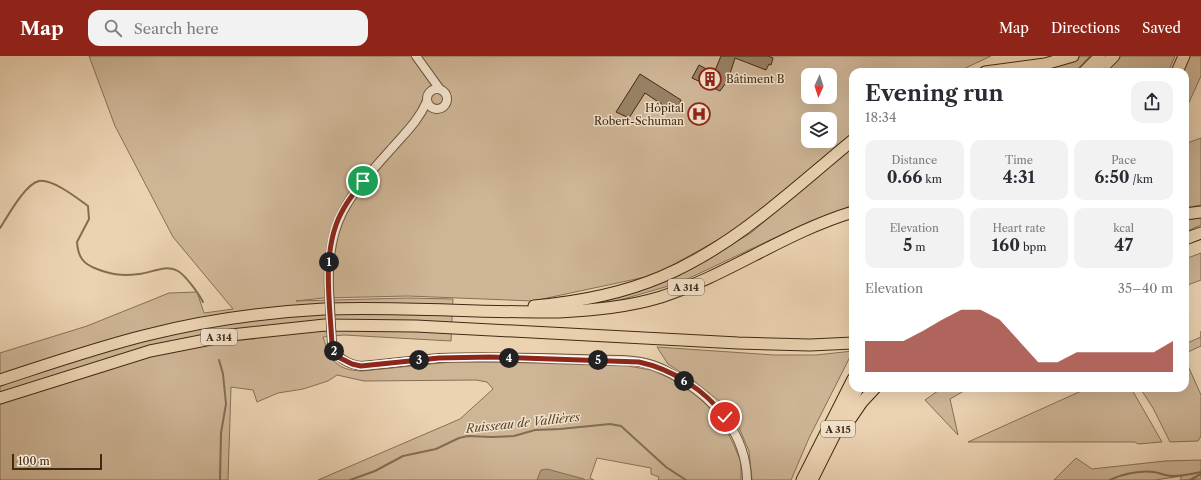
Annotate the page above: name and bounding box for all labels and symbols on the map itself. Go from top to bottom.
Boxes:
building icon: Bâtiment B [697,66,723,92]
north arrow [801,68,837,104]
place label: Bâtiment B [726,72,785,86]
place label: Hôpital Robert-Schuman [594,101,685,128]
hospital icon: Hôpital Robert-Schuman [686,101,712,127]
pin [346,164,380,198]
pin: 1 [319,252,339,272]
road number: A 314 [668,279,704,295]
road number: A 314 [201,329,237,345]
pin: 2 [324,341,344,361]
pin: 4 [499,348,519,368]
pin: 3 [409,350,429,370]
pin: 5 [588,350,608,370]
pin: 6 [674,371,694,391]
pin [708,400,742,434]
water label: Ruisseau de Vallières [464,409,582,436]
road number: A 315 [821,421,855,437]
scale bar [12,452,102,471]

